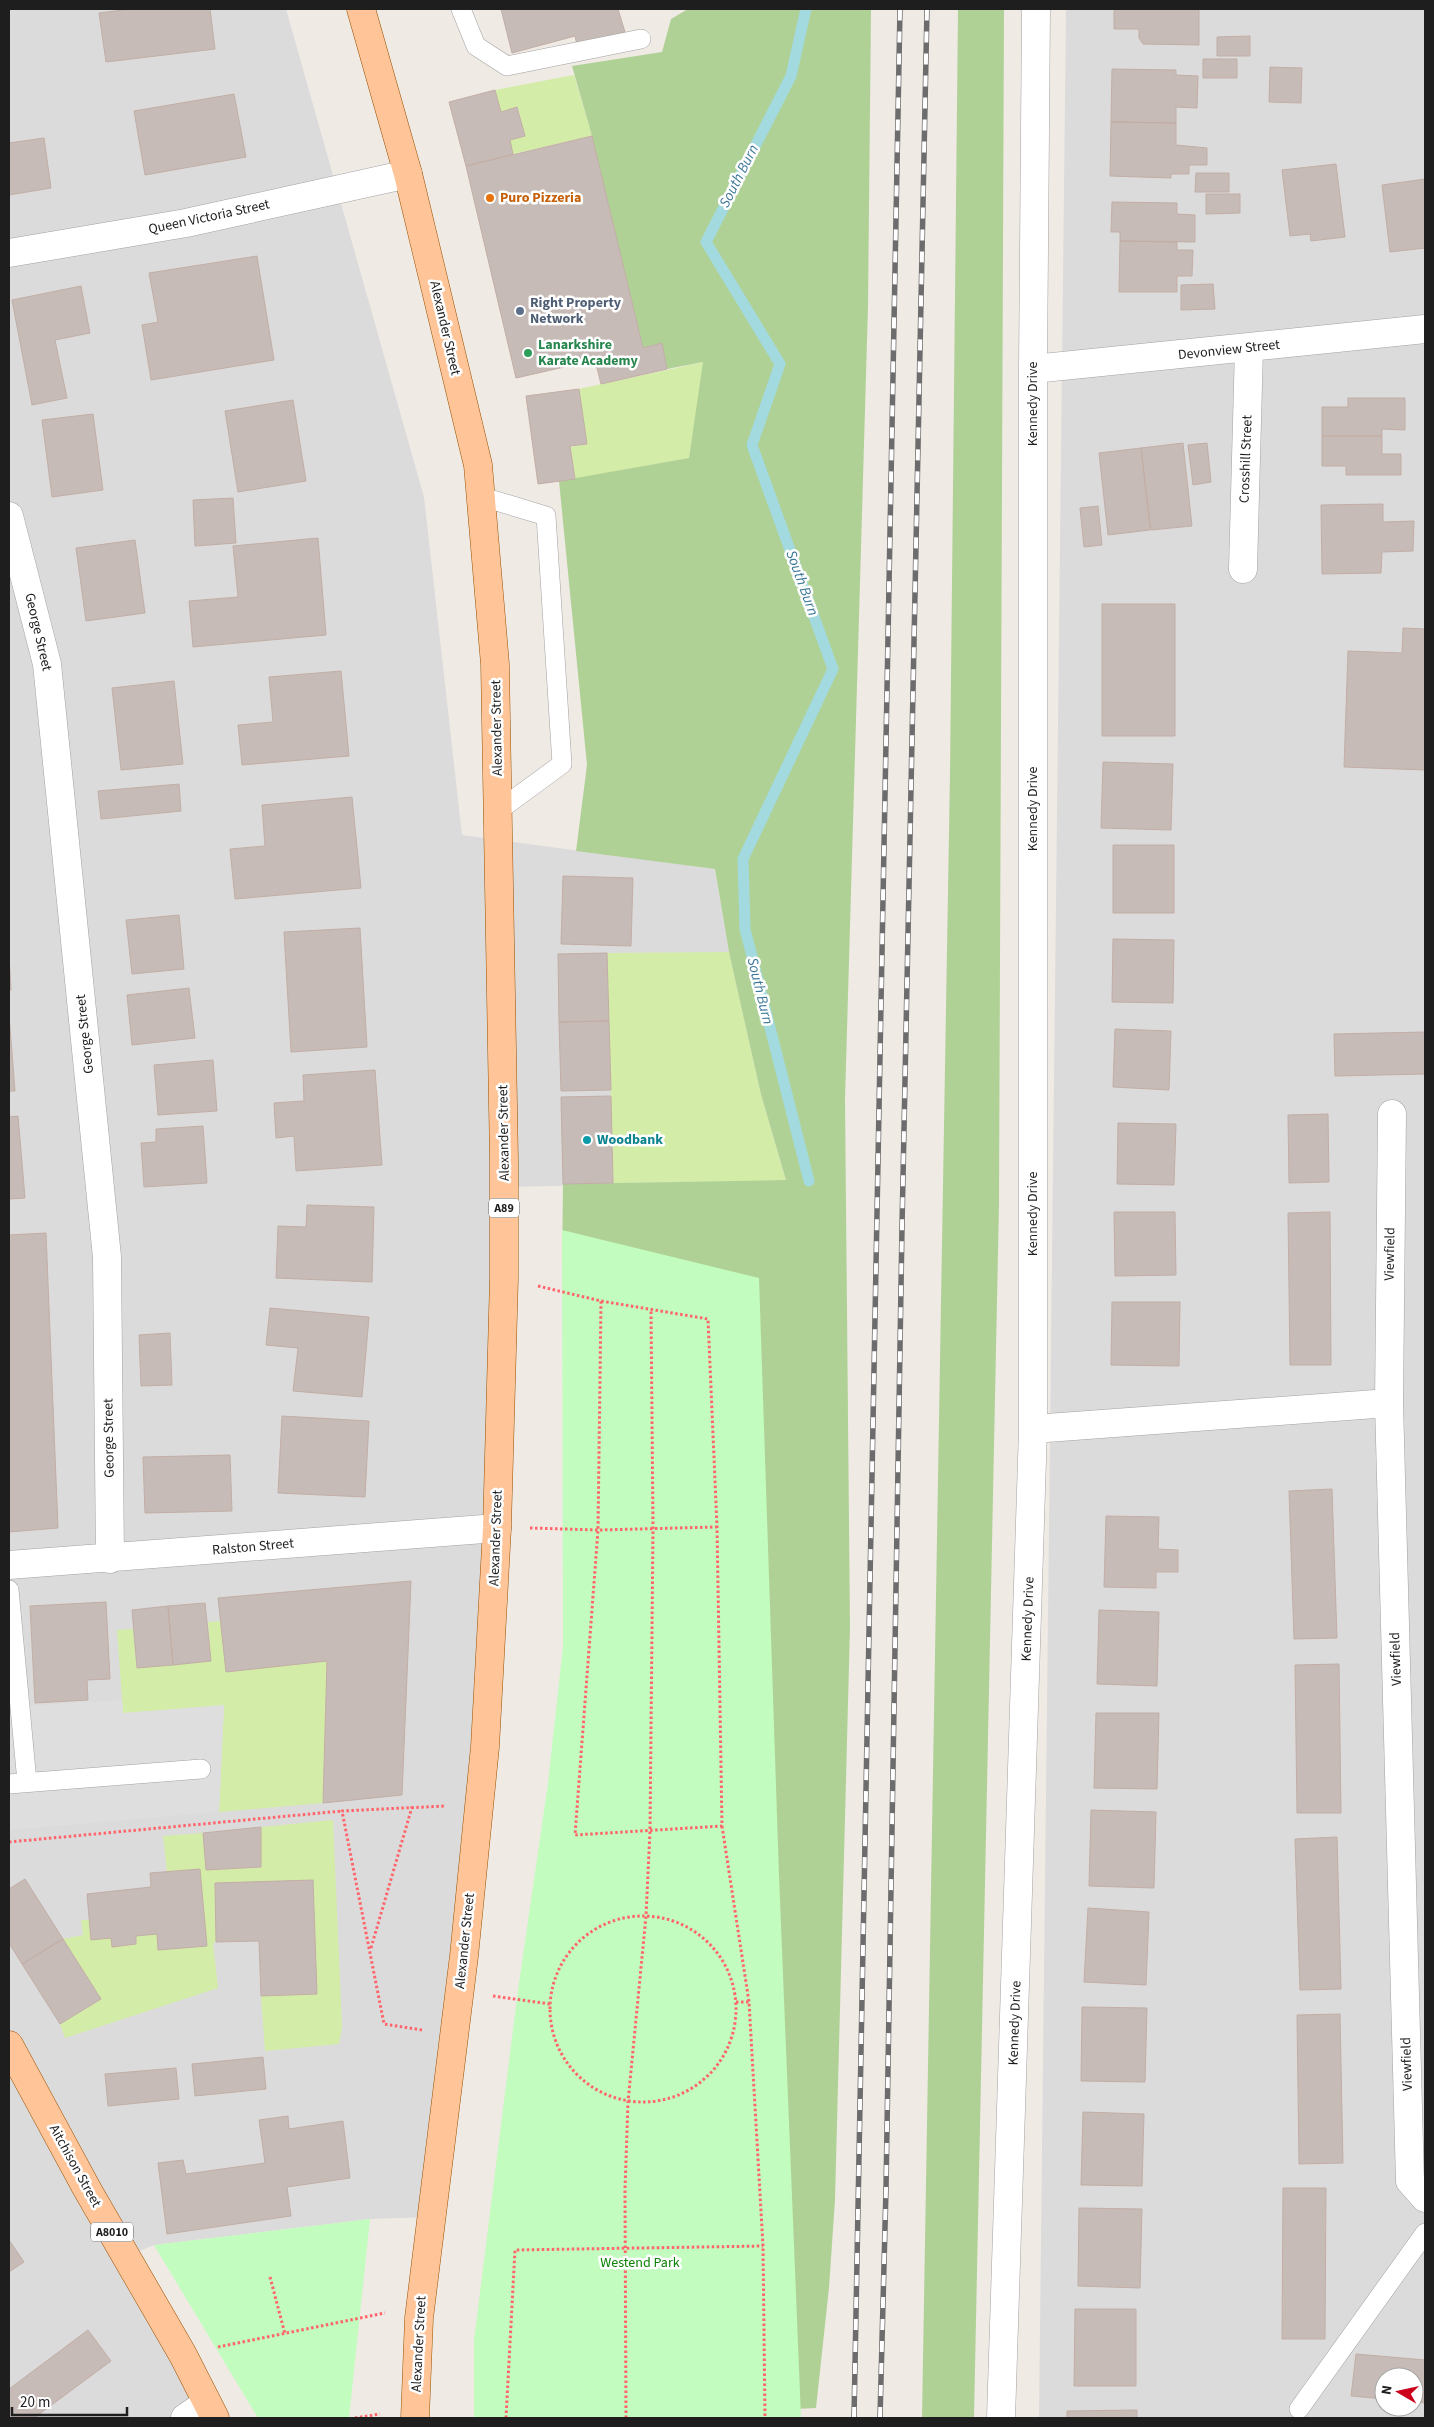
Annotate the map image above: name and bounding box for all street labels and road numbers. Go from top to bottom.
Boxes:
street label: Queen Victoria Street [147,194,272,240]
street label: Alexander Street [424,279,466,377]
street label: Devonview Street [1177,335,1281,365]
street label: Kennedy Drive [1023,362,1043,446]
street label: Crosshill Street [1234,414,1258,503]
street label: George Street [19,591,57,673]
street label: Alexander Street [486,679,508,776]
street label: Kennedy Drive [1023,767,1043,851]
street label: George Street [71,993,99,1075]
street label: Alexander Street [493,1084,515,1181]
street label: Kennedy Drive [1023,1172,1043,1256]
road number: A89 [489,1198,519,1218]
street label: Viewfield [1380,1227,1400,1281]
street label: George Street [98,1398,120,1478]
street label: Alexander Street [484,1489,508,1586]
street label: Ralston Street [211,1533,295,1561]
street label: Kennedy Drive [1017,1576,1039,1662]
street label: Viewfield [1385,1632,1407,1686]
street label: Alexander Street [450,1892,480,1990]
street label: Kennedy Drive [1004,1980,1026,2066]
street label: Viewfield [1396,2037,1418,2091]
street label: Aitchison Street [44,2121,106,2211]
road number: A8010 [91,2222,133,2242]
street label: Alexander Street [406,2295,432,2393]

